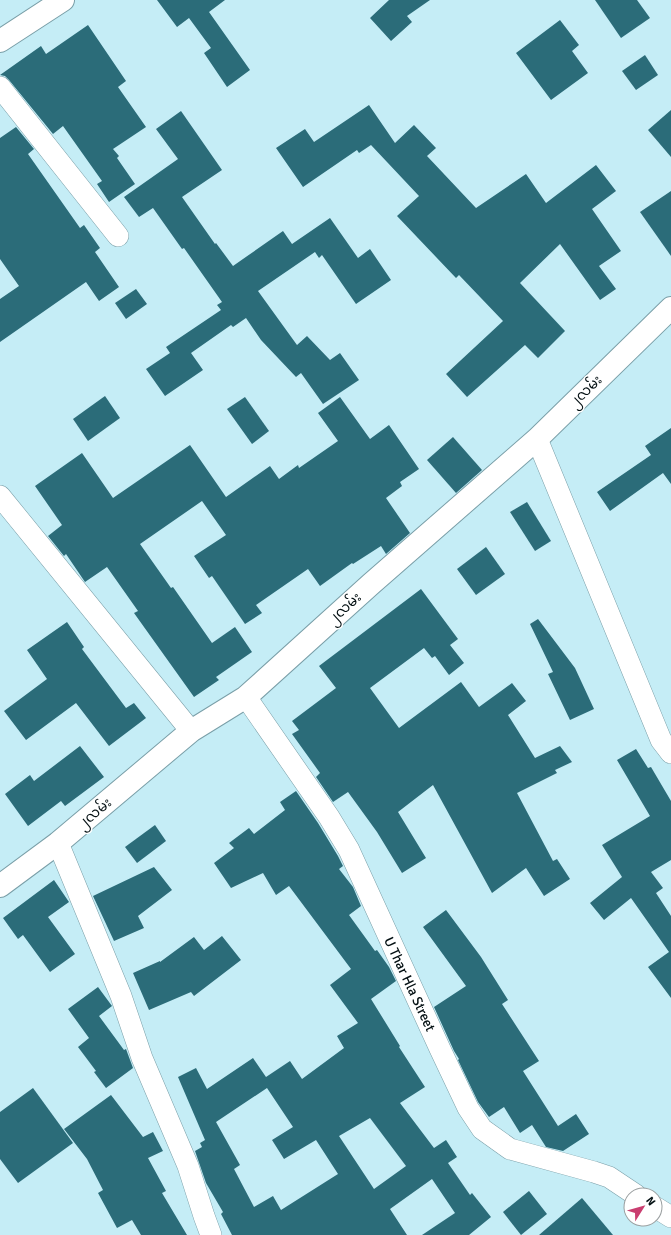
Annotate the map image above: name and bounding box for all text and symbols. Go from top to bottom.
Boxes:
street label: ၂လမ်း [564,370,608,413]
street label: ၂လမ်း [323,587,367,630]
street label: ၂လမ်း [72,793,117,835]
street label: U Thar Hla Street [380,934,439,1034]
north arrow [623,1187,663,1227]
text: N [643,1194,658,1208]

